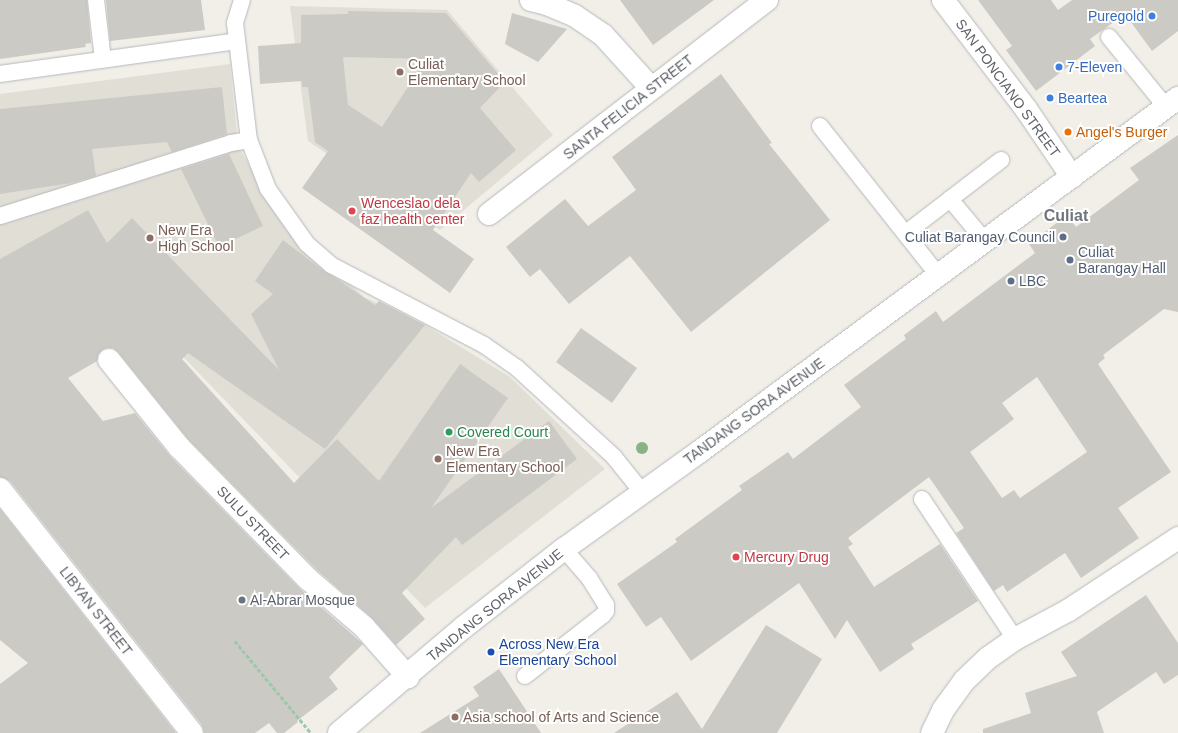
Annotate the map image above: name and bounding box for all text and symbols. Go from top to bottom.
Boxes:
place label: Puregold [1088,8,1144,24]
marker: Puregold [1147,11,1157,21]
street label: SAN PONCIANO STREET [952,16,1064,160]
street label: SANTA FELICIA STREET [559,51,697,163]
place label: Culiat Elementary School [408,56,526,88]
place label: 7-Eleven [1067,59,1122,75]
marker: 7-Eleven [1054,62,1064,72]
marker: Culiat Elementary School [395,67,405,77]
place label: Beartea [1058,90,1107,106]
marker: Beartea [1045,93,1055,103]
place label: Angel's Burger [1076,124,1167,140]
marker: Angel's Burger [1063,127,1073,137]
place label: Wenceslao dela faz health center [361,195,465,228]
marker: Wenceslao dela faz health center [346,205,358,217]
district label: Culiat [1044,206,1088,226]
place label: New Era High School [158,222,233,254]
place label: Culiat Barangay Council [905,229,1055,245]
marker: Culiat Barangay Council [1058,232,1068,242]
marker: New Era High School [145,233,155,243]
place label: Culiat Barangay Hall [1078,244,1166,276]
marker: Culiat Barangay Hall [1065,255,1075,265]
place label: LBC [1019,273,1046,289]
marker: LBC [1006,276,1016,286]
street label: TANDANG SORA AVENUE [680,354,828,468]
place label: Covered Court [457,424,548,440]
marker: Covered Court [444,427,454,437]
place label: New Era Elementary School [446,443,564,476]
marker: New Era Elementary School [433,454,443,464]
street label: SULU STREET [213,482,293,564]
street label: TANDANG SORA AVENUE [423,545,567,665]
place label: Mercury Drug [744,549,829,565]
marker: Mercury Drug [731,552,741,562]
street label: LIBYAN STREET [56,563,136,659]
place label: Al-Abrar Mosque [250,592,355,608]
marker: Al-Abrar Mosque [237,595,247,605]
place label: Across New Era Elementary School [499,636,617,668]
marker: Across New Era Elementary School [486,647,496,657]
place label: Asia school of Arts and Science [463,709,660,725]
marker: Asia school of Arts and Science [450,712,460,722]

